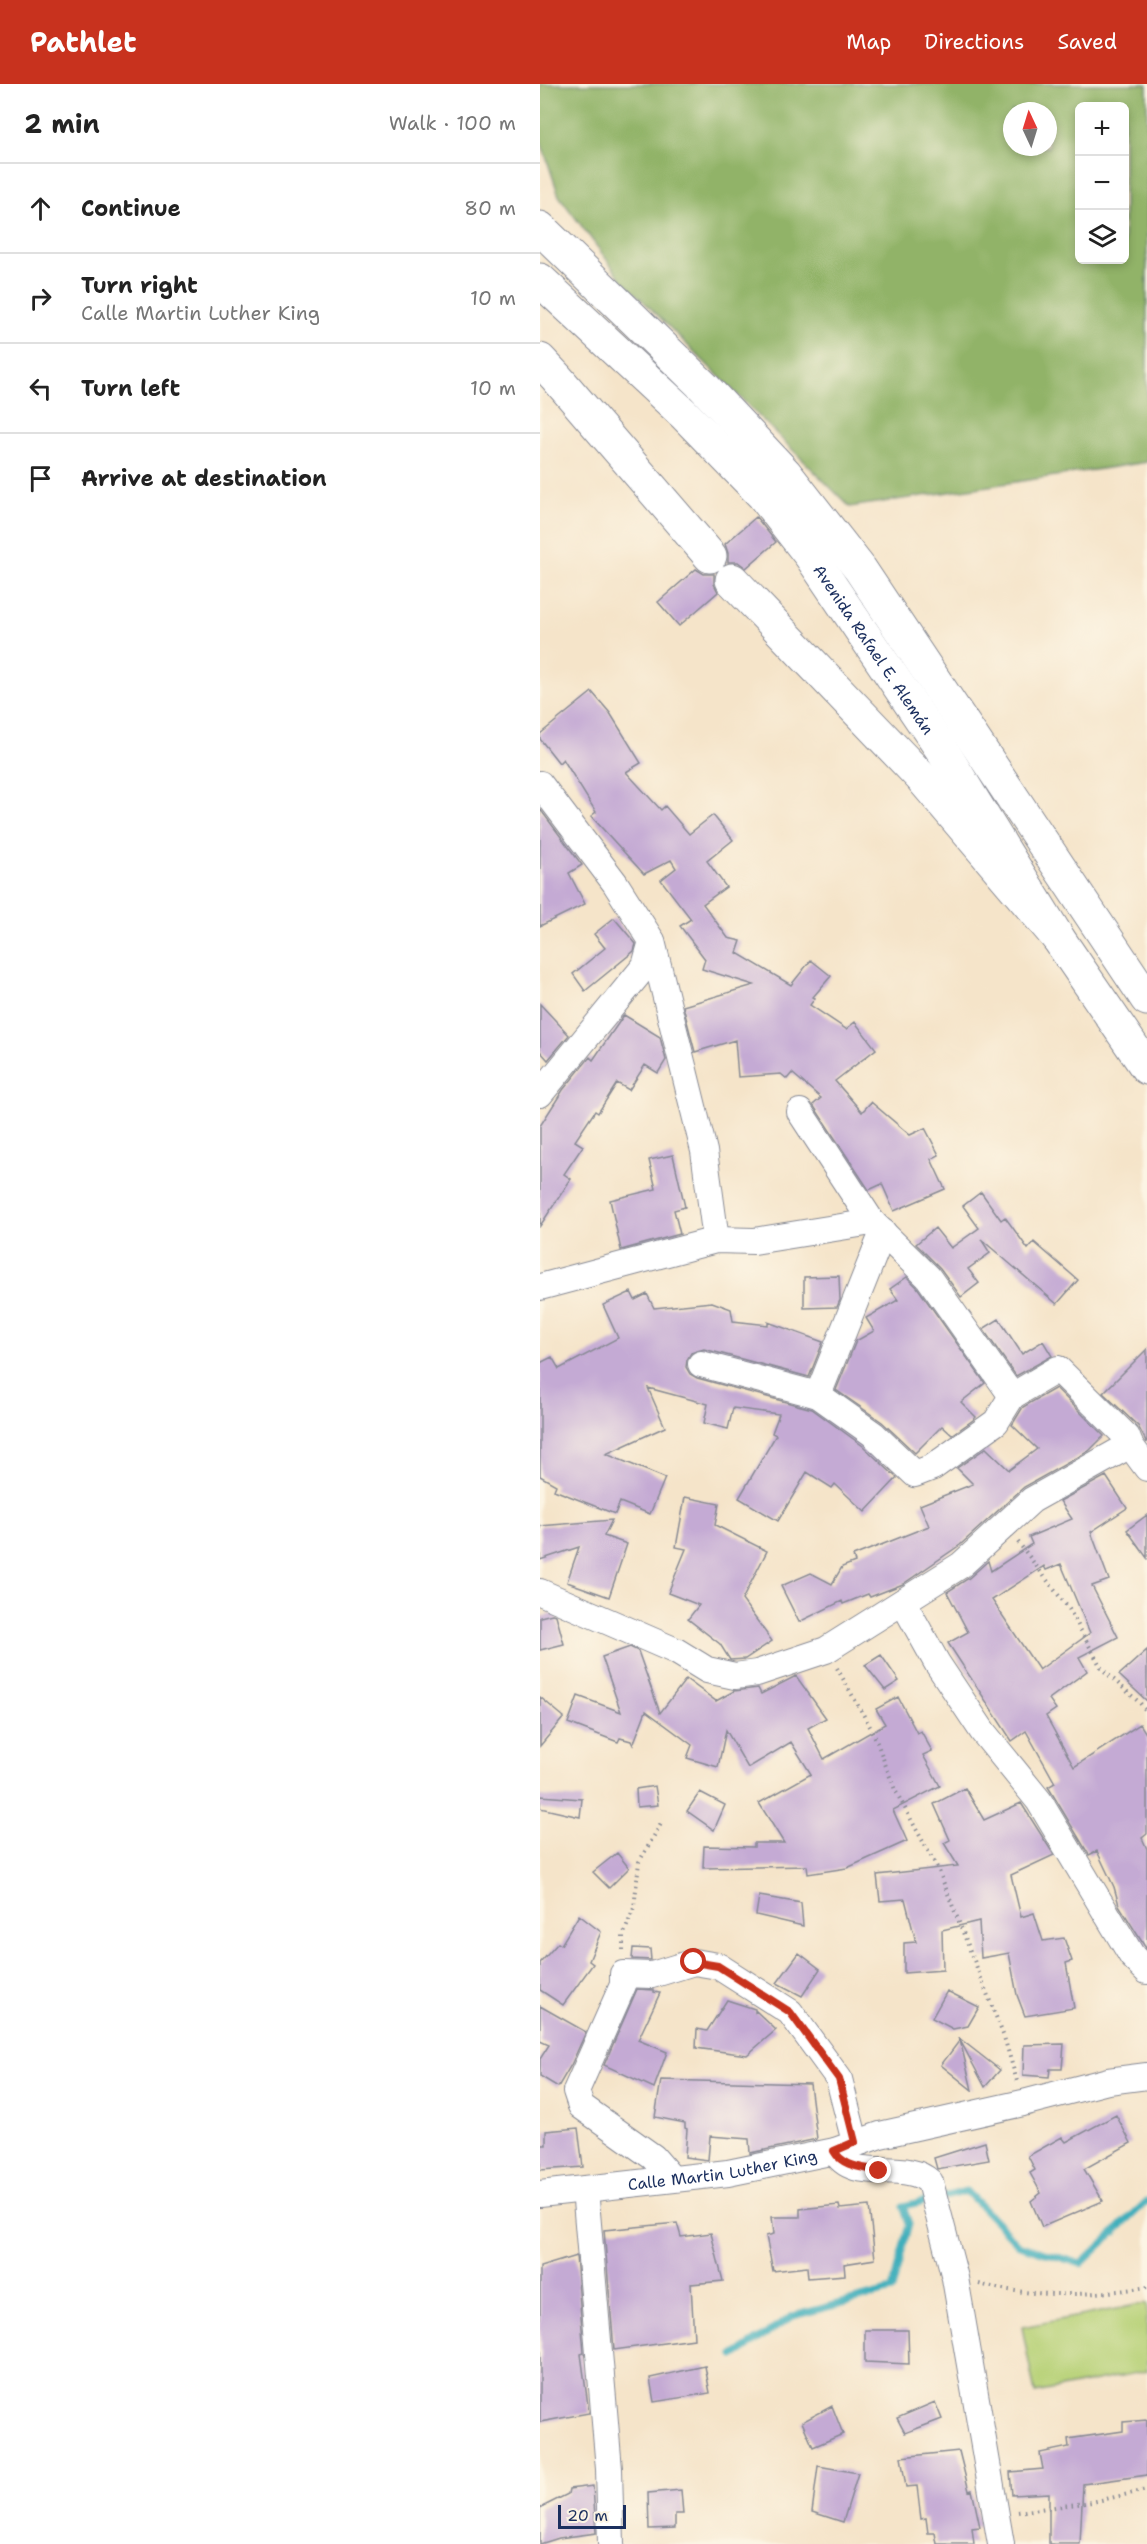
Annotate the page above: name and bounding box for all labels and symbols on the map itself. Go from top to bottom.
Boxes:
north arrow [1003,102,1057,156]
street label: Avenida Rafael E. Alemán [809,560,939,739]
route start [680,1948,706,1974]
street label: Calle Martin Luther King [627,2144,819,2195]
route end [865,2157,891,2183]
scale bar [558,2502,626,2530]

